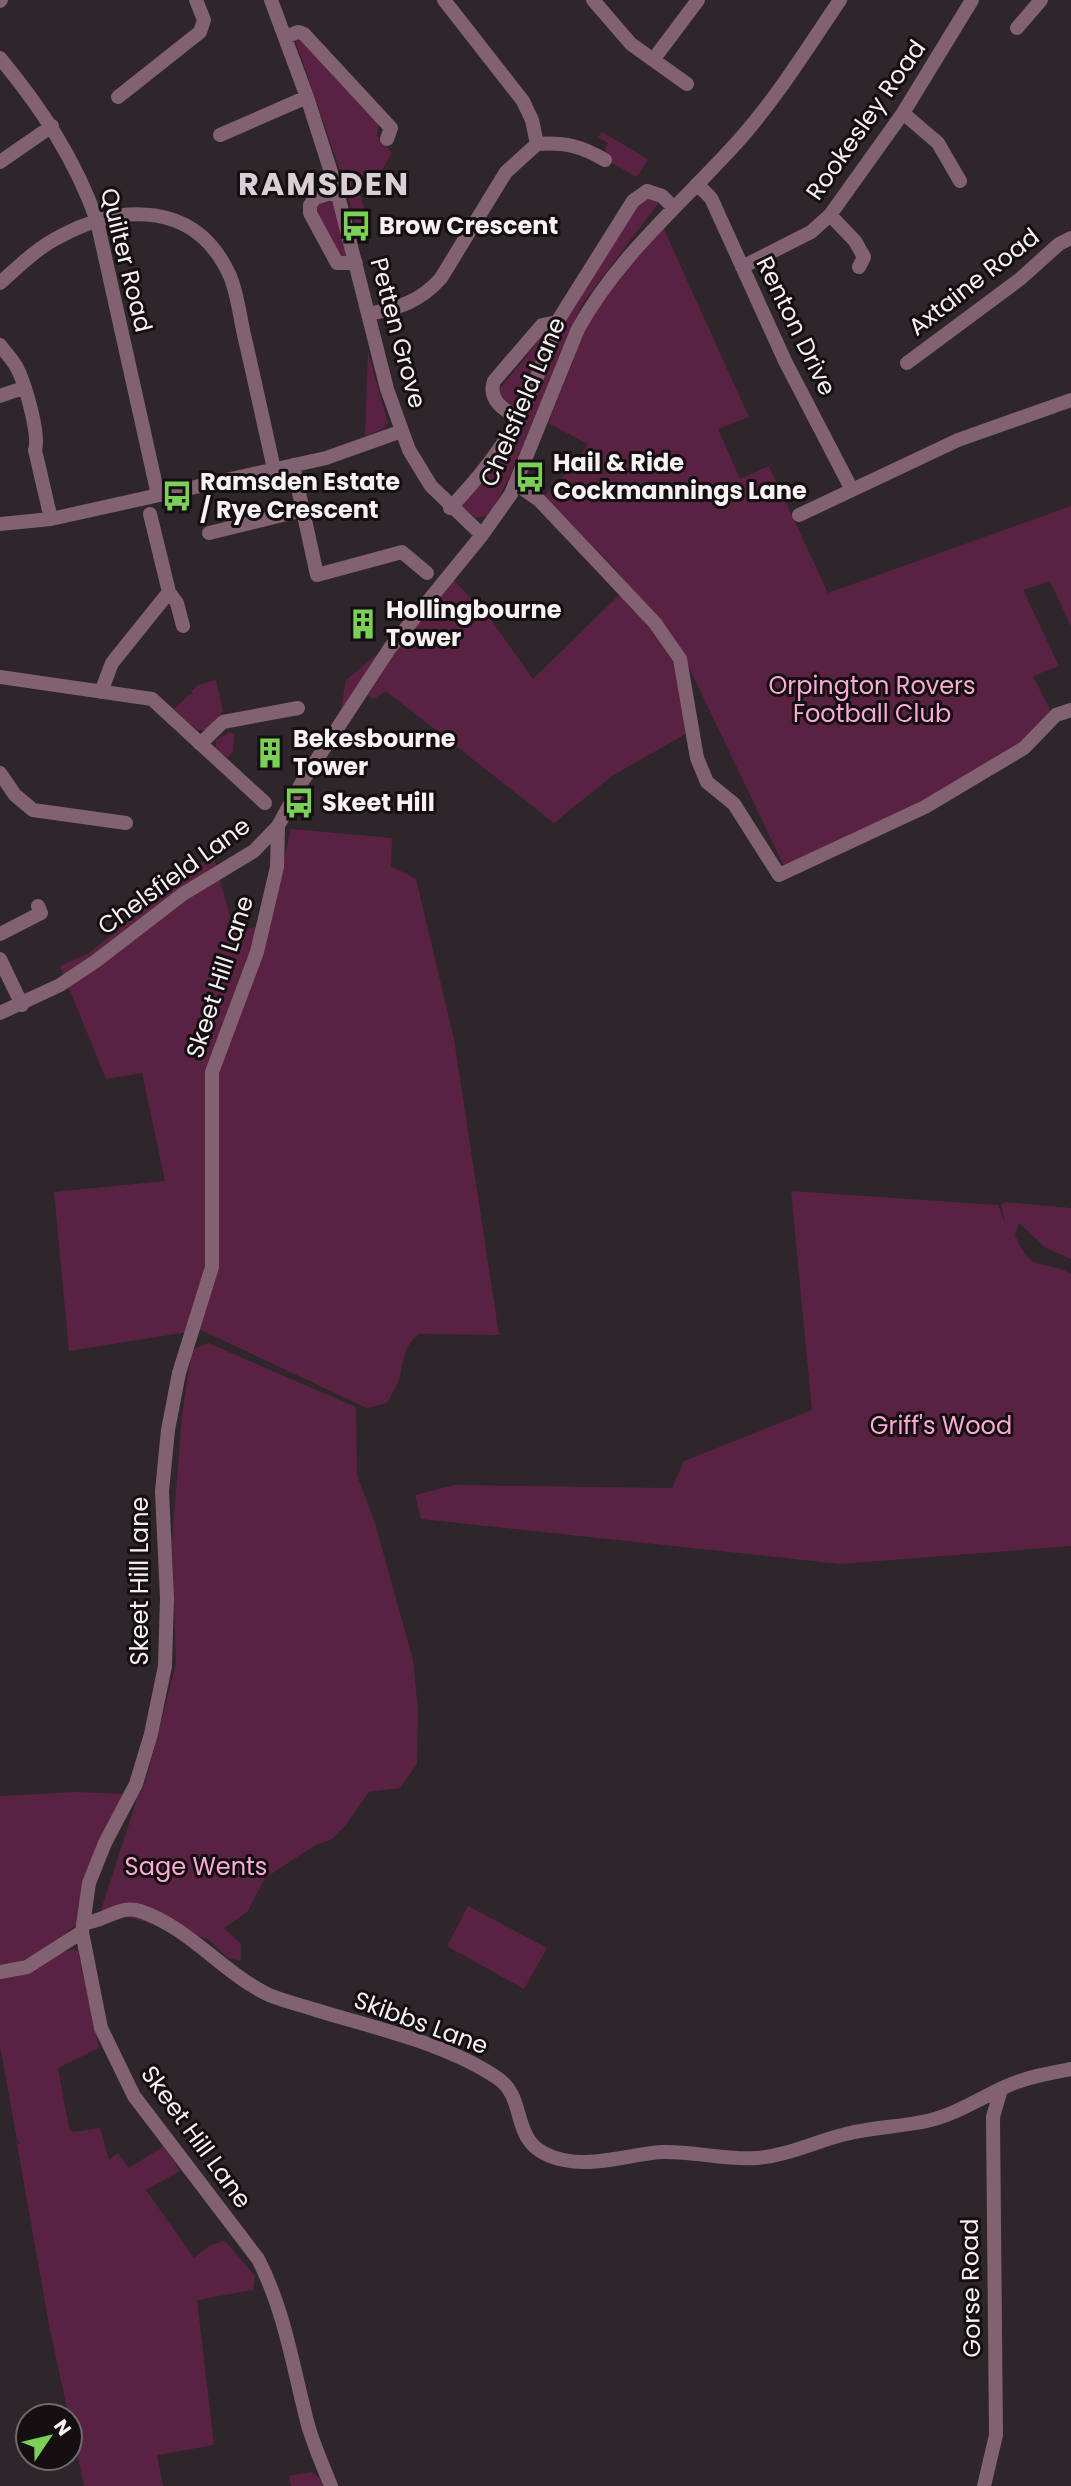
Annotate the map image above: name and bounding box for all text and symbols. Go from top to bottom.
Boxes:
street label: Rookesley Road [798,33,933,206]
district label: RAMSDEN [238,161,410,206]
street label: Quilter Road [93,184,160,335]
bus stop icon: Brow Crescent [339,209,373,243]
place label: Brow Crescent [379,209,558,242]
street label: Axtaine Road [901,220,1046,343]
street label: Renton Drive [749,251,844,401]
street label: Petten Grove [363,254,434,412]
street label: Chelsfield Lane [472,312,573,492]
place label: Hail & Ride Cockmannings Lane [553,446,807,507]
bus stop icon: Hail & Ride Cockmannings Lane [513,460,547,494]
place label: Ramsden Estate / Rye Crescent [200,465,400,526]
bus stop icon: Ramsden Estate / Rye Crescent [160,479,194,513]
place label: Hollingbourne Tower [386,593,562,654]
building icon: Hollingbourne Tower [346,607,380,641]
park label: Orpington Rovers Football Club [768,669,976,730]
place label: Bekesbourne Tower [293,722,456,783]
building icon: Bekesbourne Tower [253,736,287,770]
bus stop icon: Skeet Hill [282,786,316,820]
place label: Skeet Hill [322,786,435,819]
street label: Chelsfield Lane [91,809,257,942]
street label: Skeet Hill Lane [178,891,261,1062]
park label: Griff's Wood [870,1409,1012,1442]
street label: Skeet Hill Lane [123,1497,156,1665]
park label: Sage Wents [125,1850,267,1883]
street label: Skibbs Lane [349,1983,493,2062]
street label: Skeet Hill Lane [133,2059,259,2215]
street label: Gorse Road [953,2218,988,2358]
north arrow [14,2402,84,2472]
text: N [47,2414,78,2441]

